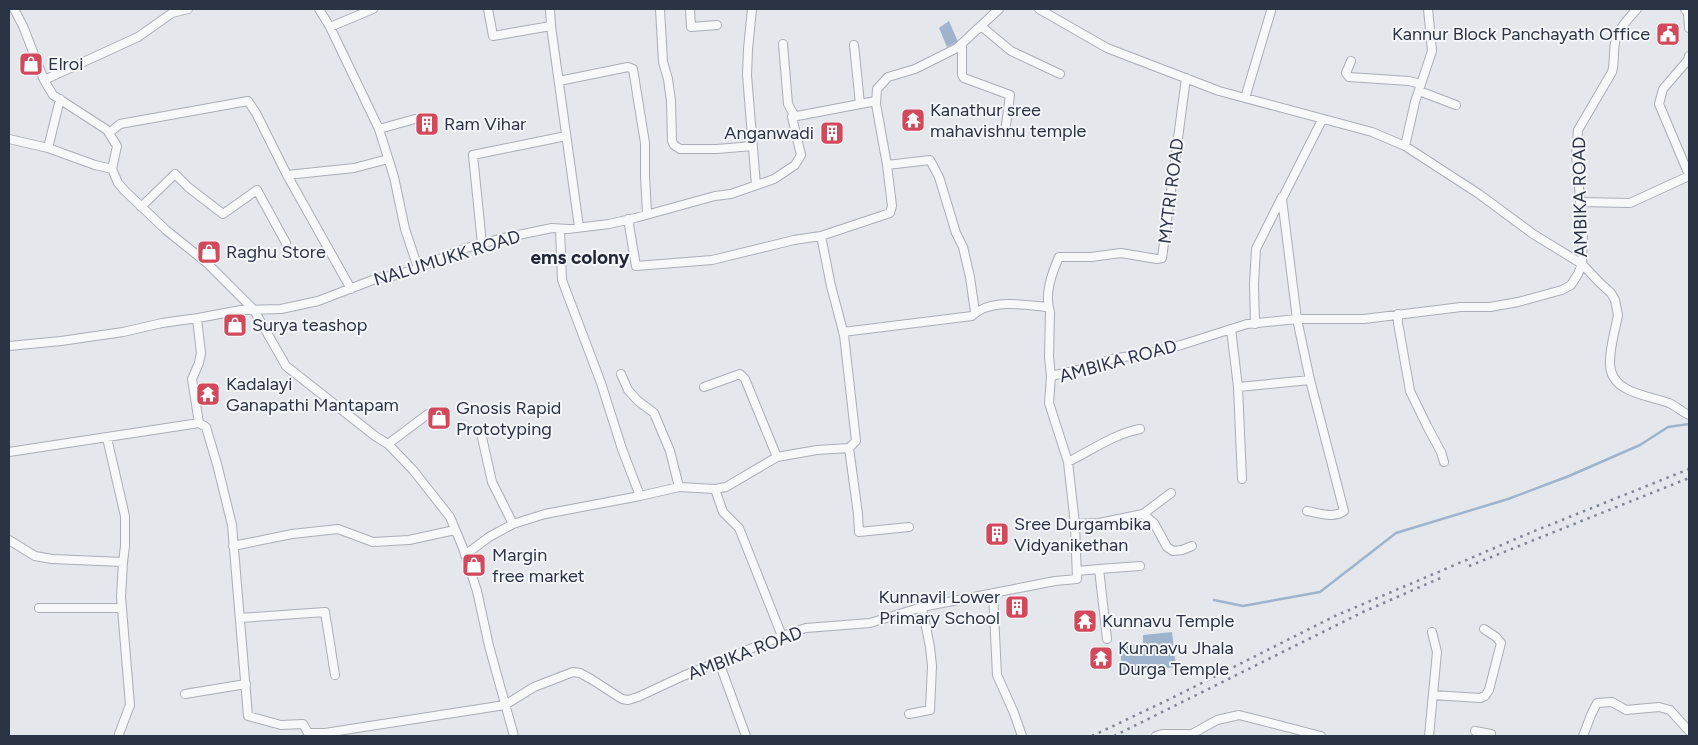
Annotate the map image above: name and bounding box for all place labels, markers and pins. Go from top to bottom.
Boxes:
public building icon: Kannur Block Panchayath Office [1655,21,1681,47]
place label: Kannur Block Panchayath Office [1392,23,1650,45]
shop icon: Elroi [18,51,44,77]
place label: Elroi [48,53,83,75]
place label: Kanathur sree mahavishnu temple [930,99,1087,142]
temple icon: Kanathur sree mahavishnu temple [900,107,926,133]
building icon: Ram Vihar [414,111,440,137]
place label: Ram Vihar [444,113,526,135]
building icon: Anganwadi [819,120,845,146]
place label: Anganwadi [724,122,814,144]
shop icon: Raghu Store [196,239,222,265]
place label: Raghu Store [226,241,326,263]
shop icon: Surya teashop [222,312,248,338]
place label: Surya teashop [252,314,367,336]
place label: Kadalayi Ganapathi Mantapam [226,373,399,416]
temple icon: Kadalayi Ganapathi Mantapam [195,381,221,407]
place label: Gnosis Rapid Prototyping [456,397,561,440]
shop icon: Gnosis Rapid Prototyping [426,405,452,431]
place label: Sree Durgambika Vidyanikethan [1014,513,1151,556]
building icon: Sree Durgambika Vidyanikethan [984,521,1010,547]
place label: Margin free market [492,544,585,587]
shop icon: Margin free market [461,552,487,578]
place label: Kunnavil Lower Primary School [879,586,1000,629]
building icon: Kunnavil Lower Primary School [1004,594,1030,620]
temple icon: Kunnavu Temple [1072,608,1098,634]
place label: Kunnavu Temple [1102,610,1235,632]
place label: Kunnavu Jhala Durga Temple [1118,637,1234,680]
temple icon: Kunnavu Jhala Durga Temple [1088,645,1114,671]

